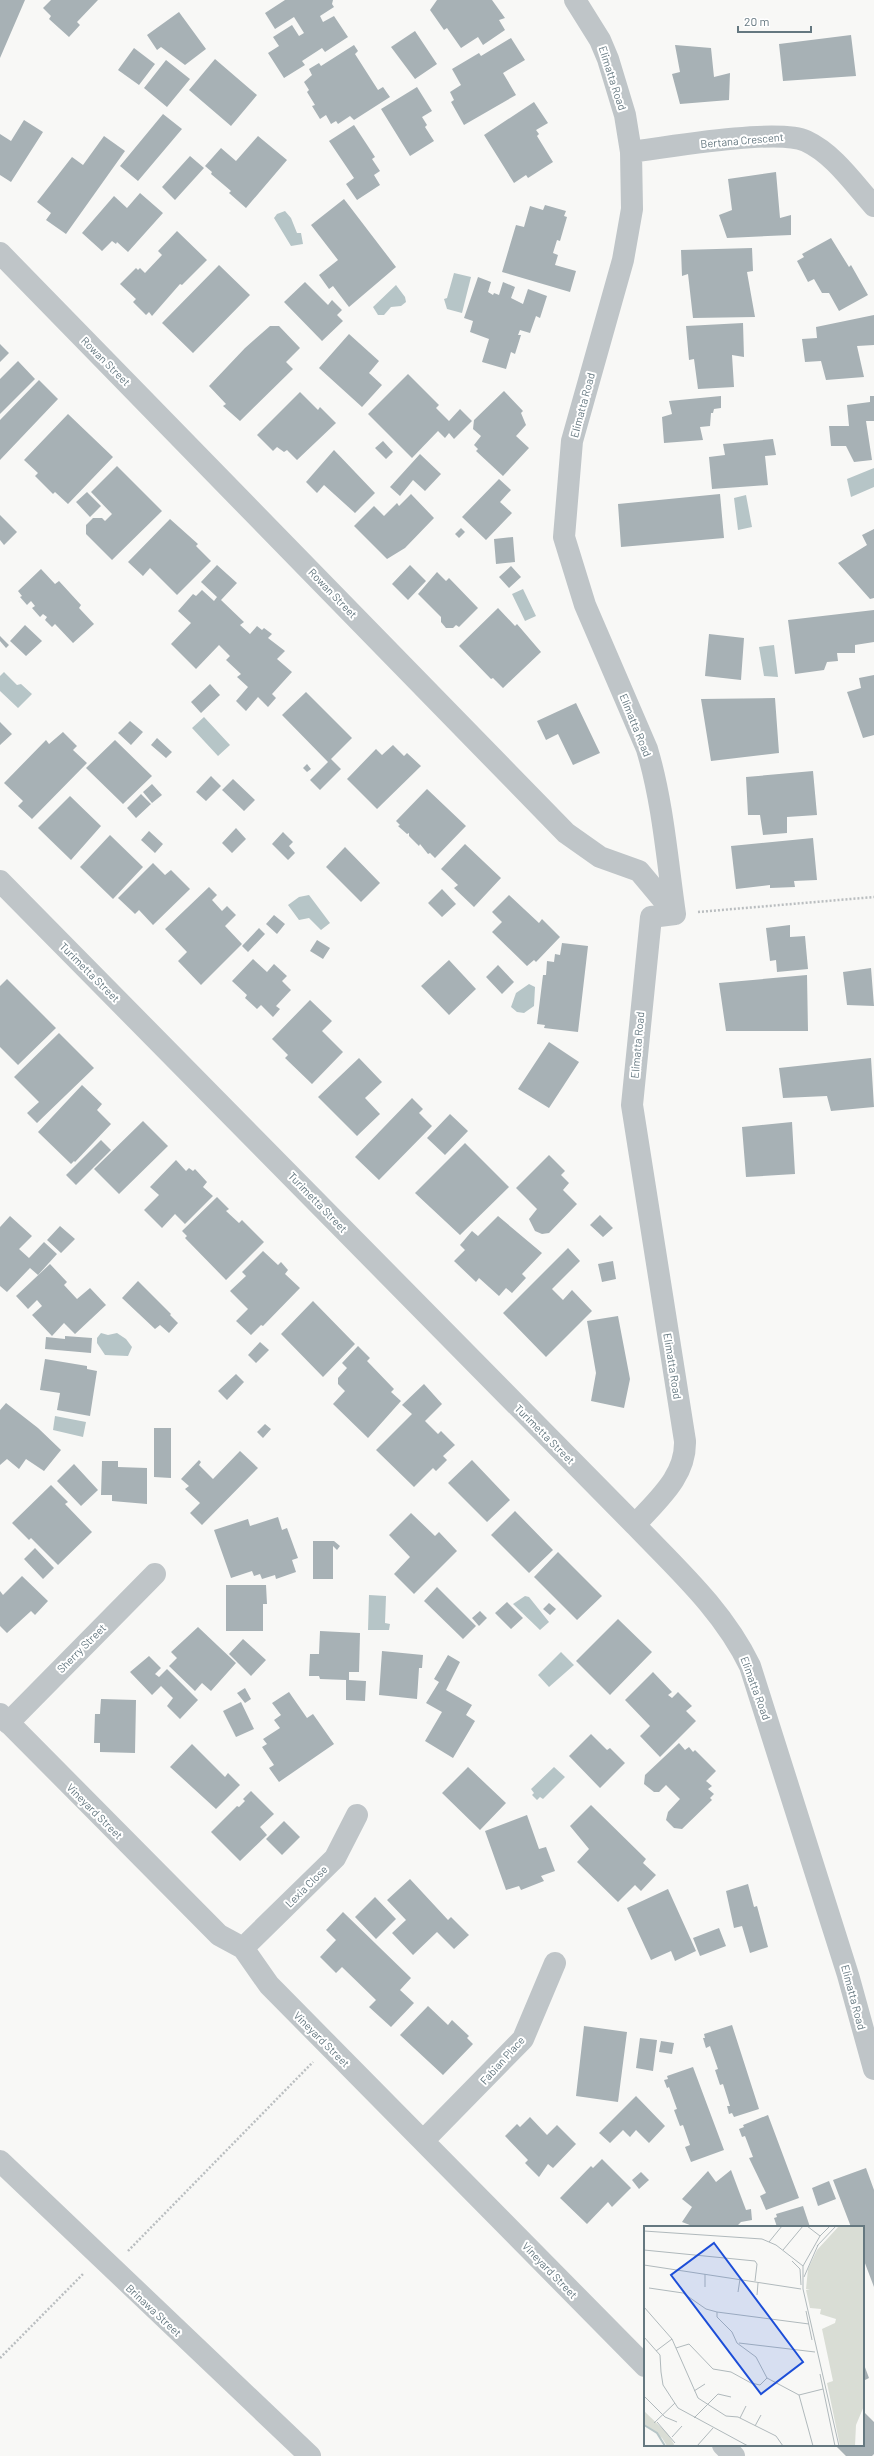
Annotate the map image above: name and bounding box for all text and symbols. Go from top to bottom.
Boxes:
scale bar [738,8,811,34]
text: 20 m [744,14,770,28]
street label: Elimatta Road [596,44,630,112]
street label: Bertana Crescent [700,130,784,150]
street label: Rowan Street [79,334,133,388]
street label: Elimatta Road [567,371,597,439]
street label: Rowan Street [306,565,360,621]
street label: Elimatta Road [617,692,655,758]
street label: Turimetta Street [57,939,123,1005]
street label: Elimatta Road [628,1011,646,1079]
street label: Turimetta Street [286,1169,350,1235]
street label: Elimatta Road [661,1332,685,1400]
street label: Turimetta Street [512,1401,578,1467]
street label: Sherry Street [54,1621,108,1675]
street label: Elimatta Road [738,1654,774,1722]
street label: Vineyard Street [64,1780,126,1842]
street label: Lexia Close [282,1862,330,1910]
street label: Elimatta Road [839,1963,869,2031]
street label: Vineyard Street [291,2008,353,2070]
street label: Fabian Place [477,2033,527,2087]
inset map [644,2226,864,2446]
street label: Vineyard Street [520,2239,580,2301]
street label: Brinawa Street [124,2281,184,2339]

